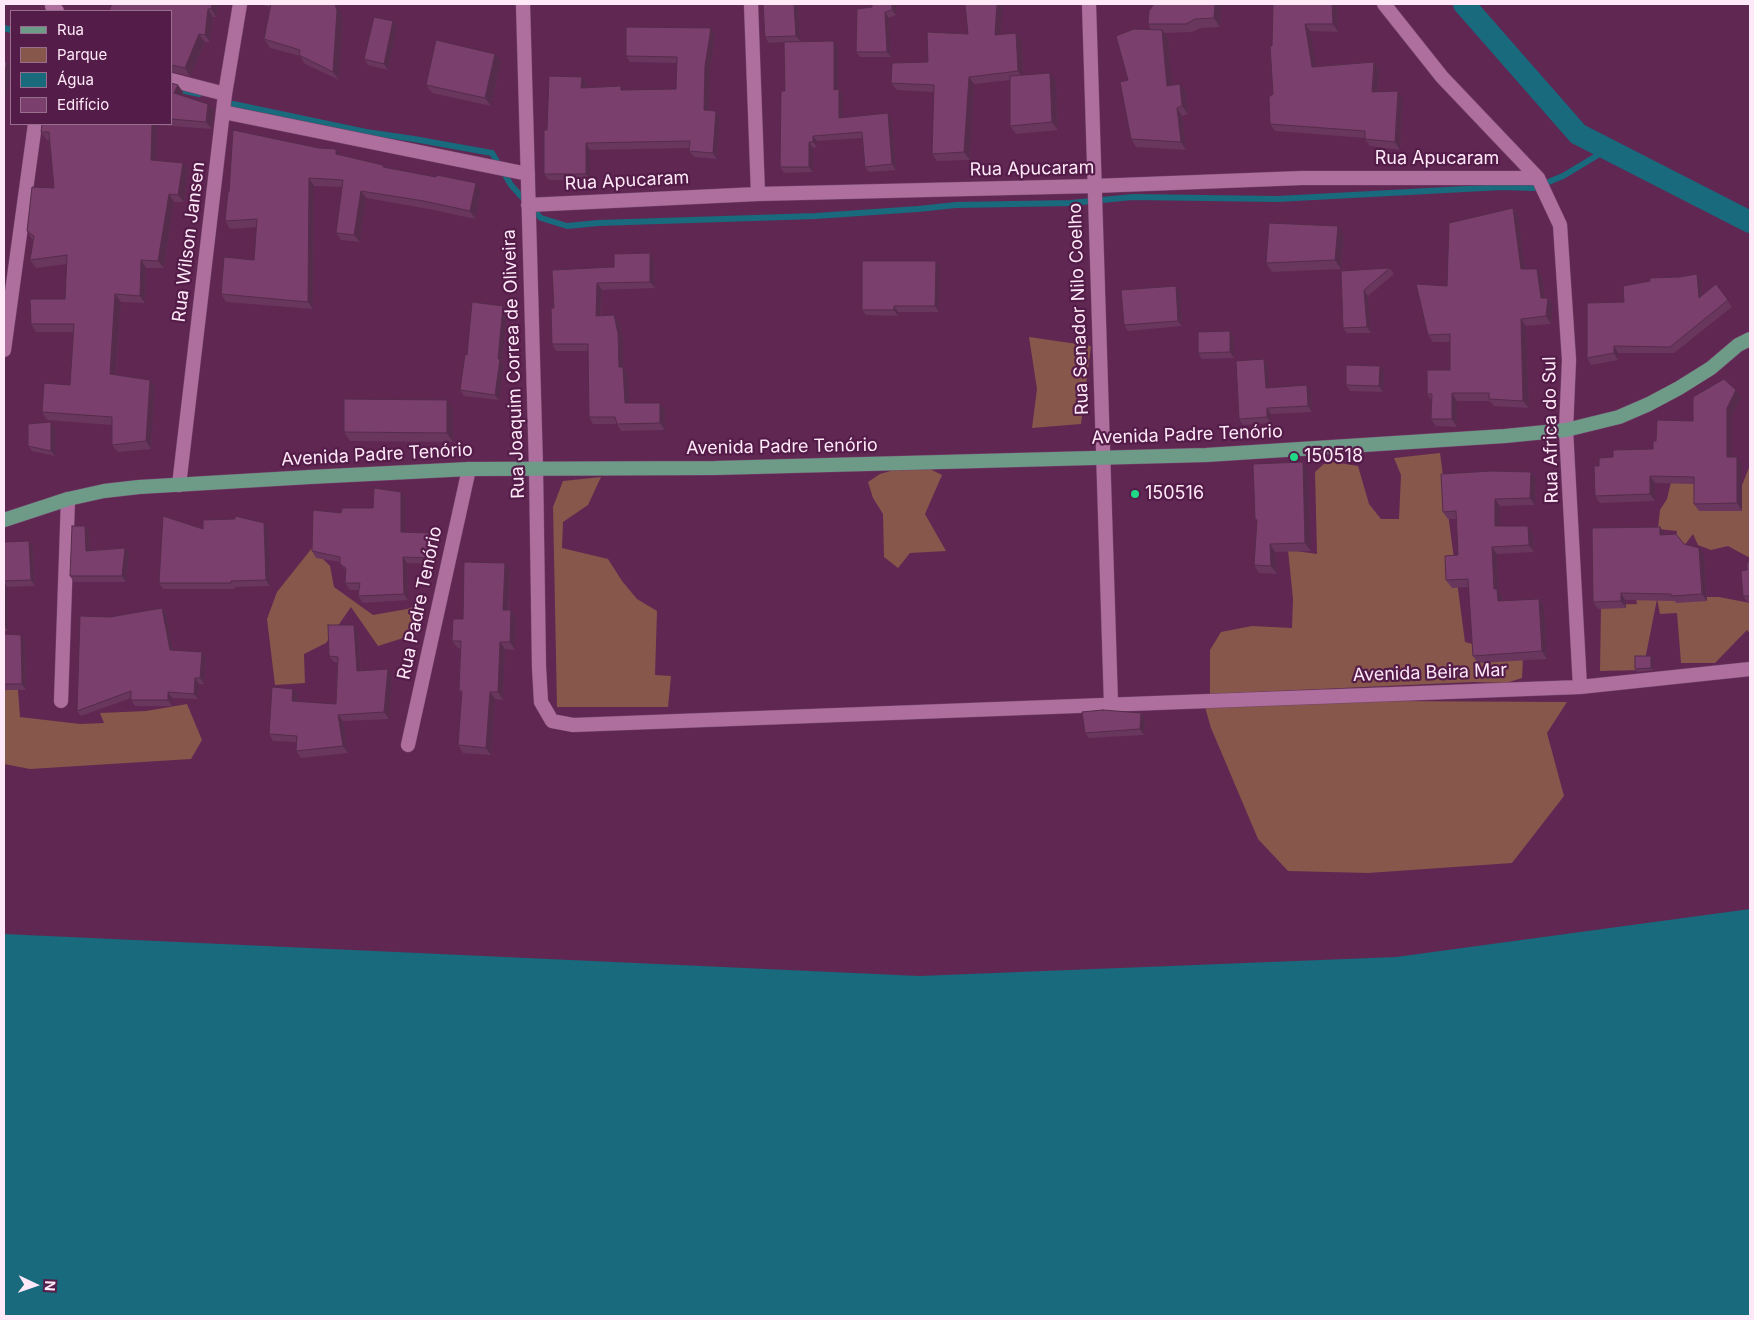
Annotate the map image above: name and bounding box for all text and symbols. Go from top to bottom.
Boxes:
legend [10,10,172,125]
text: Rua [57,20,84,39]
text: Parque [57,45,107,64]
text: Água [57,70,94,89]
text: Edifício [57,95,109,114]
street label: Rua Apucaram [1375,148,1499,170]
street label: Rua Apucaram [969,157,1095,181]
street label: Rua Wilson Jansen [168,161,210,323]
street label: Rua Apucaram [564,167,690,195]
street label: Rua Senador Nilo Coelho [1065,203,1093,415]
street label: Rua Joaquim Correa de Oliveira [499,229,529,499]
street label: Rua Africa do Sul [1539,356,1563,504]
street label: Avenida Padre Tenório [1091,421,1283,449]
street label: Avenida Padre Tenório [686,435,878,459]
street label: Avenida Padre Tenório [281,439,473,471]
place label: 150518 [1304,446,1363,468]
marker: 150518 [1288,451,1300,463]
place label: 150516 [1145,483,1204,505]
marker: 150516 [1129,488,1141,500]
street label: Rua Padre Tenório [393,524,447,682]
street label: Avenida Beira Mar [1352,660,1508,686]
north arrow [10,1260,60,1310]
text: N [42,1280,59,1292]

